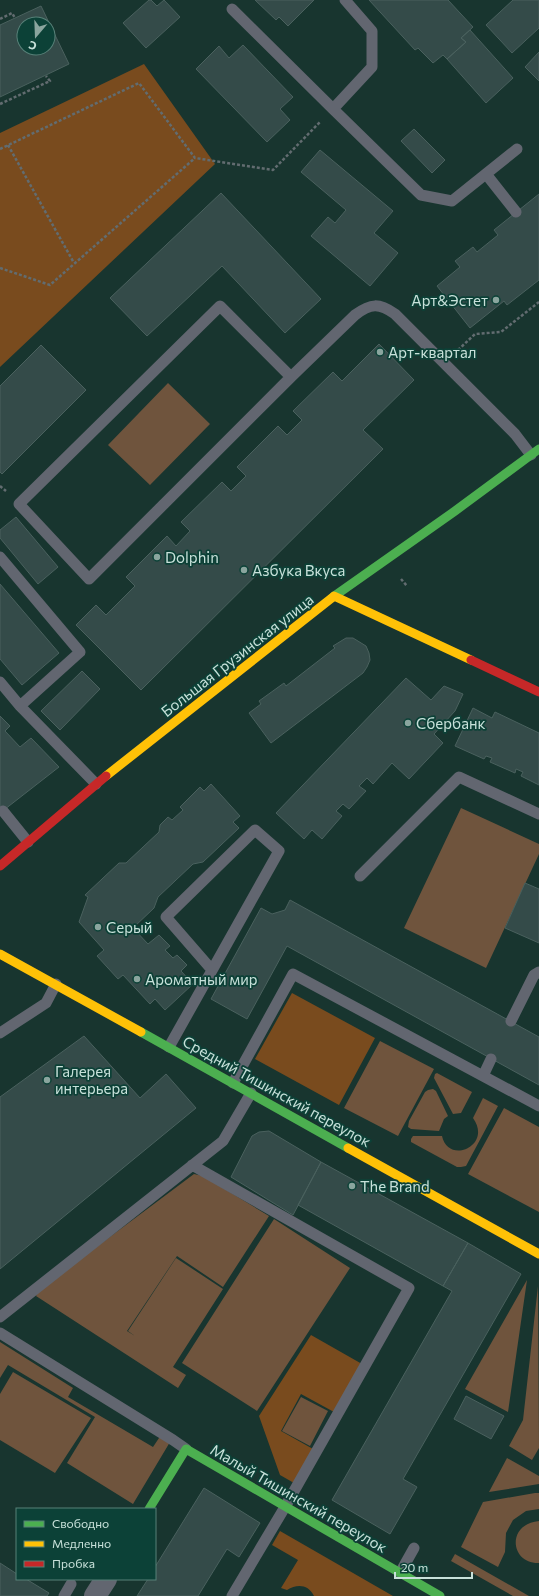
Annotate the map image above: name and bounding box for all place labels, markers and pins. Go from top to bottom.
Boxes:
place label: Арт&Эстет [411,291,488,309]
marker: Арт&Эстет [491,295,501,305]
place label: Арт-квартал [388,343,476,361]
marker: Арт-квартал [375,347,385,357]
place label: Dolphin [165,548,219,566]
marker: Dolphin [152,552,162,562]
place label: Азбука Вкуса [252,561,345,579]
marker: Азбука Вкуса [239,565,249,575]
place label: Сбербанк [416,714,486,732]
marker: Сбербанк [403,718,413,728]
place label: Серый [106,918,152,936]
marker: Серый [93,922,103,932]
place label: Ароматный мир [145,970,258,988]
marker: Ароматный мир [132,974,142,984]
place label: Галерея интерьера [55,1062,128,1097]
marker: Галерея интерьера [42,1075,52,1085]
place label: The Brand [360,1177,430,1195]
marker: The Brand [347,1181,357,1191]

